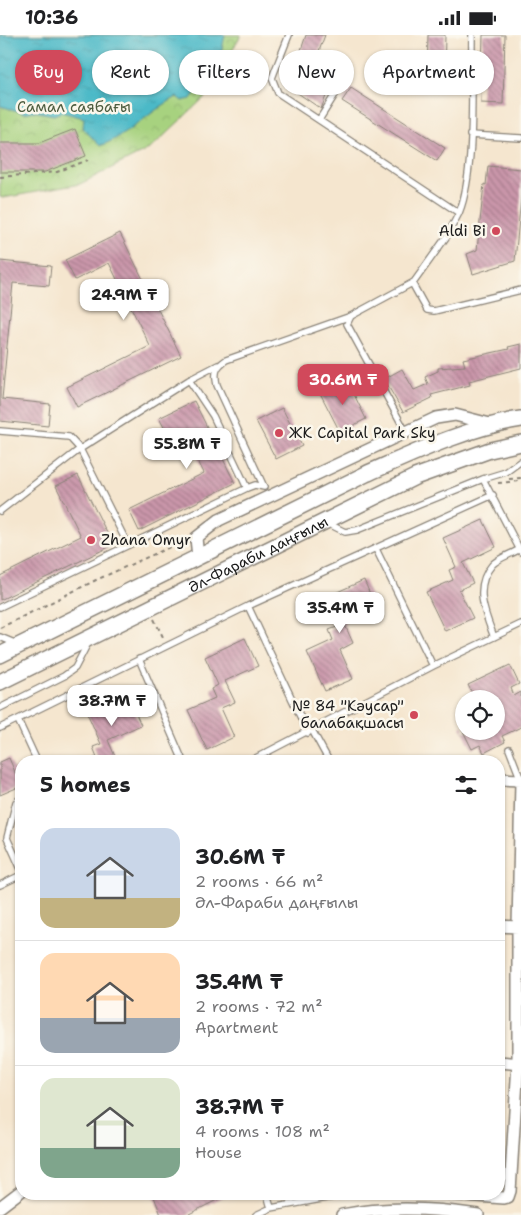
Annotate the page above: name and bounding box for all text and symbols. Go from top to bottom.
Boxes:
text: 10:36 [25,5,78,30]
chip: Buy [15,50,82,95]
chip: Rent [92,50,169,95]
chip: Filters [179,50,269,95]
chip: New [279,50,354,95]
chip: Apartment [364,50,494,95]
park label: Самал саябағы [17,97,131,117]
place label: Aldi Bi [439,221,486,241]
marker: Aldi Bi [490,225,502,237]
pin: 24.9M ₸ [78,279,170,321]
text: 24.9M ₸ [91,284,157,305]
pin: 30.6M ₸ [297,363,389,406]
text: 30.6M ₸ [309,369,377,390]
place label: ЖК Capital Park Sky [289,423,436,443]
pin: 55.8M ₸ [141,427,233,470]
marker: ЖК Capital Park Sky [273,427,285,439]
text: 55.8M ₸ [154,433,220,454]
street label: Әл-Фараби даңғылы [185,512,331,597]
place label: Zhana Omyr [101,530,191,550]
marker: Zhana Omyr [85,534,97,546]
pin: 35.4M ₸ [294,591,386,634]
text: 35.4M ₸ [306,597,374,618]
pin: 38.7M ₸ [66,685,158,727]
text: 38.7M ₸ [78,690,146,711]
map controls [455,690,505,740]
button: locate [455,690,505,740]
place label: № 84 "Кәусар" балабақшасы [292,696,404,733]
marker: № 84 "Кәусар" балабақшасы [408,709,420,721]
text: 5 homes [40,771,131,799]
icon: filters [452,771,480,799]
text: 30.6M ₸ [195,843,285,871]
icon: home [80,848,140,908]
text: 2 rooms · 66 m² [195,871,323,892]
text: Әл-Фараби даңғылы [195,892,358,913]
text: 35.4M ₸ [195,968,283,996]
icon: home [80,973,140,1033]
text: 2 rooms · 72 m² [195,996,323,1017]
text: Apartment [195,1017,278,1038]
text: 38.7M ₸ [195,1093,284,1121]
icon: home [80,1098,140,1158]
text: 4 rooms · 108 m² [195,1121,330,1142]
text: House [195,1142,242,1163]

